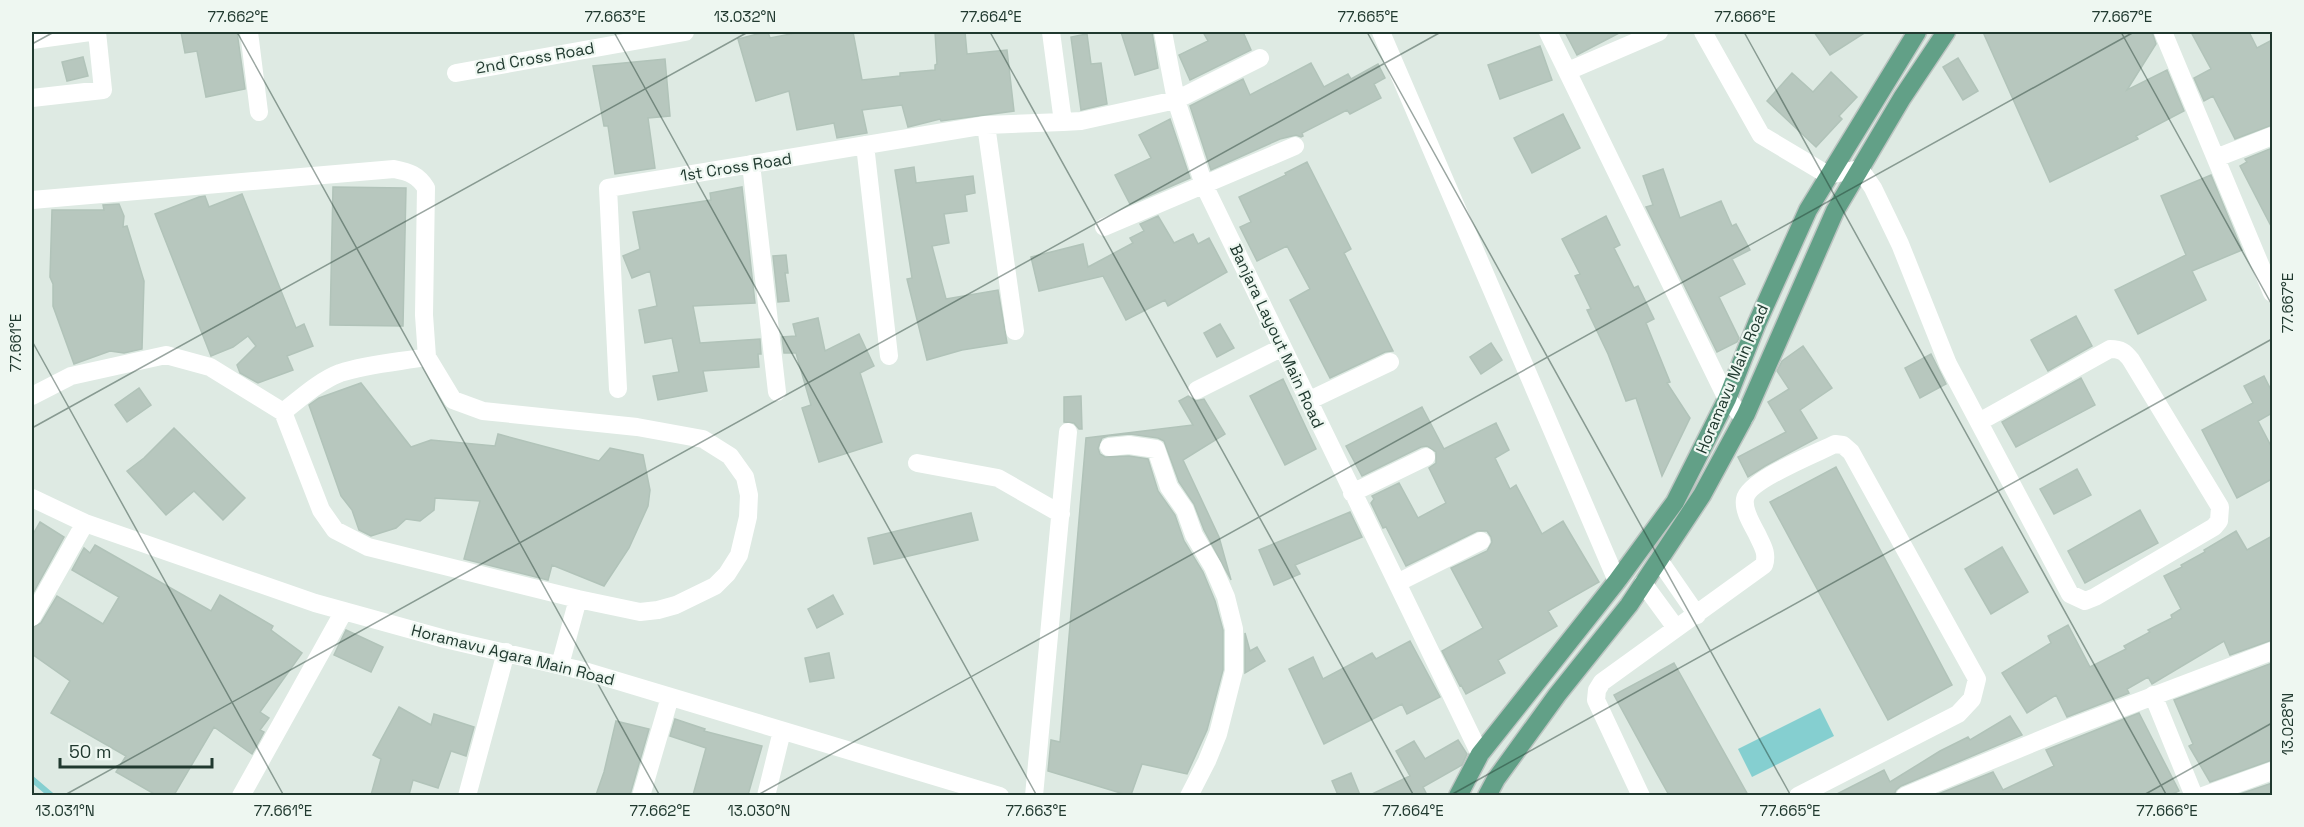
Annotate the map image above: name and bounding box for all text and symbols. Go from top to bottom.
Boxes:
text: 77.662°E [207,7,269,26]
text: 77.663°E [584,7,646,26]
text: 13.032°N [714,7,776,26]
text: 77.664°E [960,7,1022,26]
text: 77.665°E [1337,7,1399,26]
text: 77.666°E [1714,7,1776,26]
text: 77.667°E [2092,7,2152,26]
street label: 2nd Cross Road [474,37,596,79]
street label: 1st Cross Road [679,148,793,186]
street label: Banjara Layout Main Road [1225,241,1329,431]
text: 77.667°E [2278,273,2297,333]
street label: Horamavu Main Road [1691,301,1773,457]
text: 77.661°E [6,314,25,372]
street label: Horamavu Agara Main Road [409,620,617,690]
text: 13.028°N [2278,693,2297,755]
scale bar [60,731,212,769]
text: 50 m [69,740,111,763]
text: 13.031°N [35,801,95,820]
text: 77.661°E [254,801,312,820]
text: 77.662°E [629,801,691,820]
text: 13.030°N [728,801,790,820]
text: 77.663°E [1005,801,1067,820]
text: 77.664°E [1382,801,1444,820]
text: 77.665°E [1759,801,1821,820]
text: 77.666°E [2136,801,2198,820]

